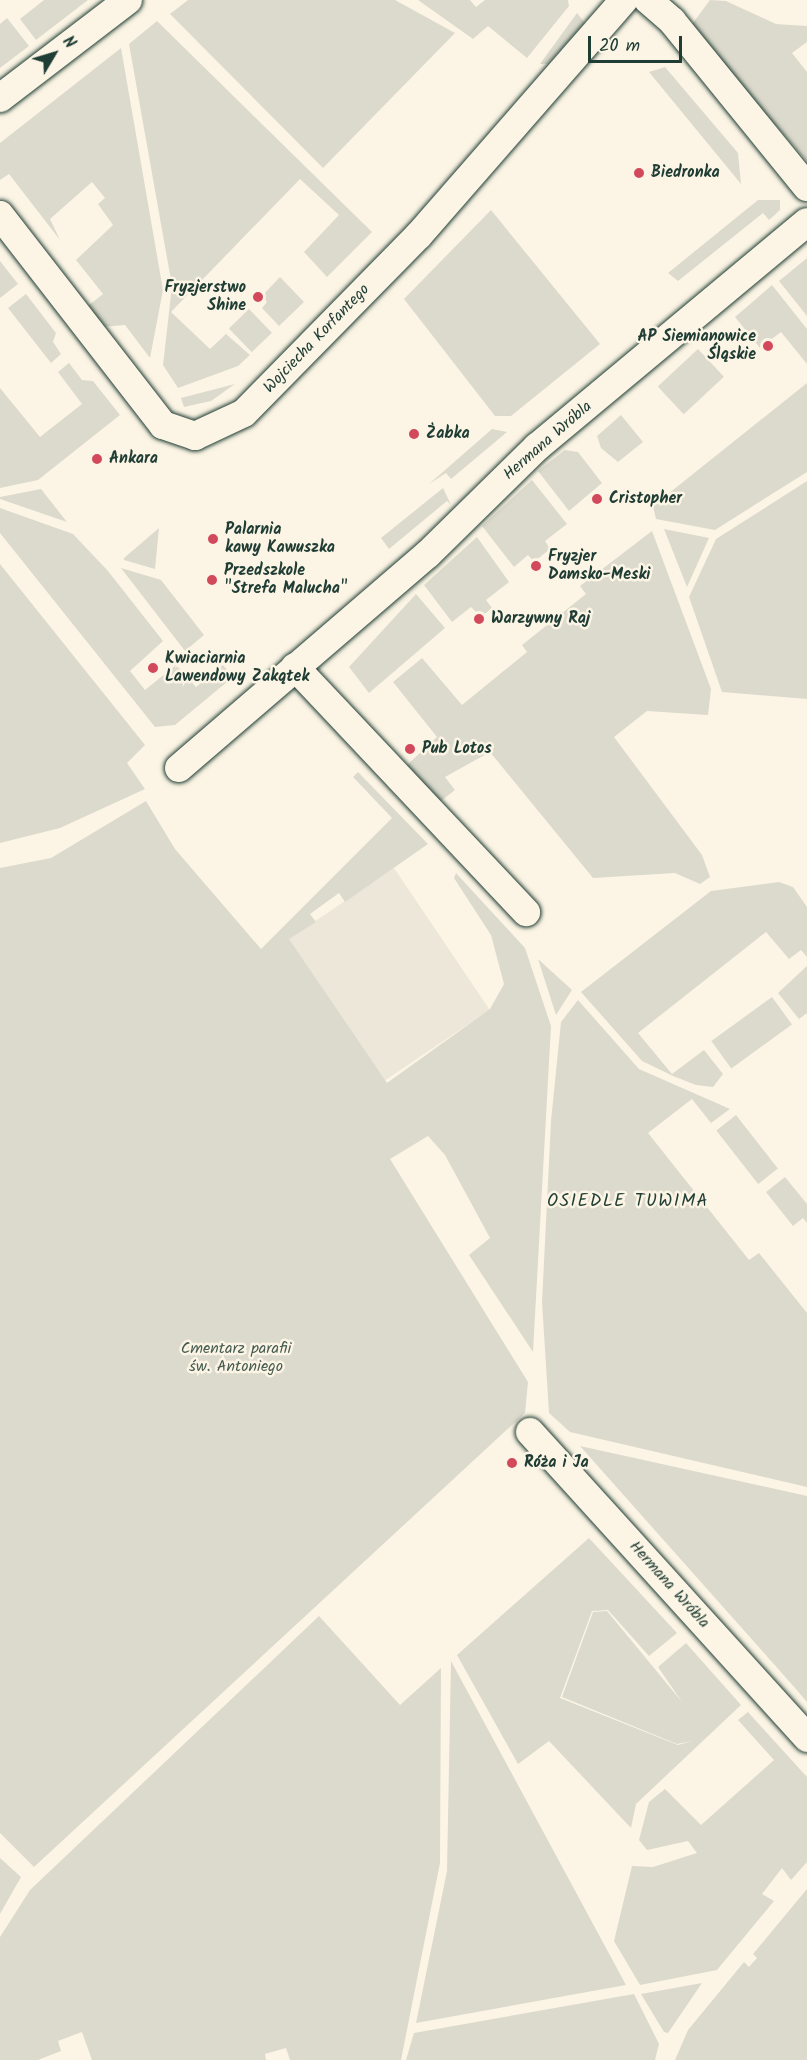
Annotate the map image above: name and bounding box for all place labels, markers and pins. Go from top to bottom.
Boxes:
place label: Biedronka [651,163,720,183]
marker: Biedronka [632,166,646,180]
place label: Fryzjerstwo Shine [164,278,246,316]
marker: Fryzjerstwo Shine [251,290,265,304]
place label: AP Siemianowice Śląskie [637,327,756,365]
marker: AP Siemianowice Śląskie [761,339,775,353]
place label: Żabka [426,424,470,444]
marker: Żabka [407,427,421,441]
place label: Ankara [109,449,158,469]
marker: Ankara [90,452,104,466]
place label: Cristopher [609,489,682,509]
marker: Cristopher [590,492,604,506]
place label: Palarnia kawy Kawuszka [225,520,335,558]
marker: Palarnia kawy Kawuszka [206,532,220,546]
place label: Fryzjer Damsko-Meski [548,547,650,585]
marker: Fryzjer Damsko-Meski [529,559,543,573]
place label: Przedszkole "Strefa Malucha" [224,561,348,599]
marker: Przedszkole "Strefa Malucha" [205,573,219,587]
place label: Warzywny Raj [491,609,590,629]
marker: Warzywny Raj [472,612,486,626]
place label: Kwiaciarnia Lawendowy Zakątek [165,649,309,687]
marker: Kwiaciarnia Lawendowy Zakątek [146,661,160,675]
place label: Pub Lotos [422,739,492,759]
marker: Pub Lotos [403,742,417,756]
place label: Róża i Ja [524,1453,589,1473]
marker: Róża i Ja [505,1456,519,1470]

